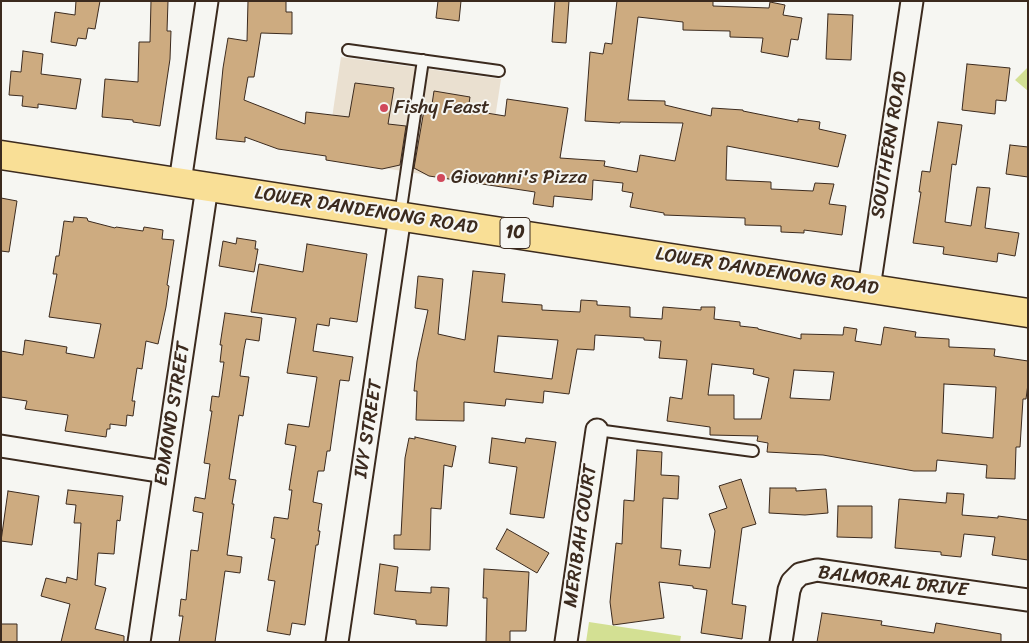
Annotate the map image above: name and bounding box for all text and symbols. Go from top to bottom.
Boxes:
street label: SOUTHERN ROAD [867,70,913,220]
place label: Fishy Feast [394,97,490,119]
marker: Fishy Feast [378,102,390,114]
place label: Giovanni's Pizza [451,167,587,189]
marker: Giovanni's Pizza [435,172,447,184]
street label: LOWER DANDENONG ROAD [253,182,479,240]
road number: 10 [500,218,530,248]
street label: LOWER DANDENONG ROAD [654,243,880,301]
street label: EDMOND STREET [150,341,196,487]
street label: IVY STREET [350,378,388,480]
street label: MERIBAH COURT [560,463,602,609]
street label: BALMORAL DRIVE [817,561,969,603]

